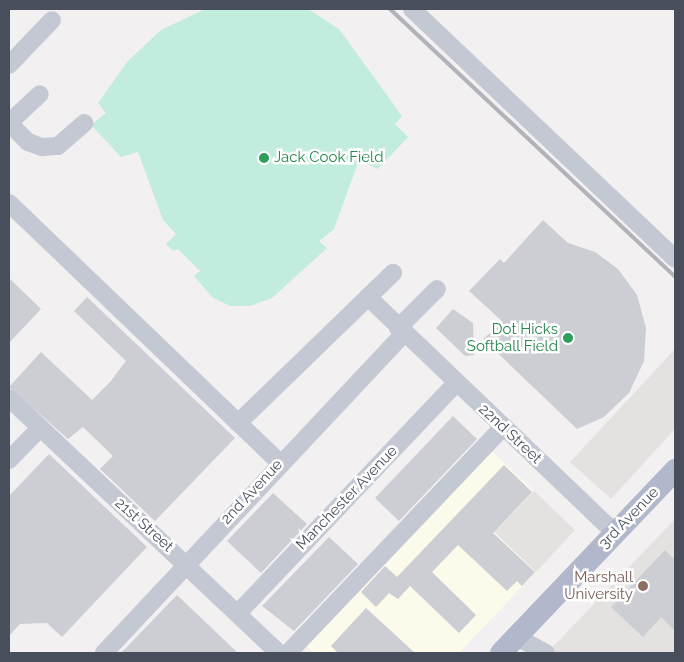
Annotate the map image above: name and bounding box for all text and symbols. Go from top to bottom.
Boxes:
place label: Jack Cook Field [274,149,384,167]
marker: Jack Cook Field [258,152,270,164]
place label: Dot Hicks Softball Field [466,320,558,355]
marker: Dot Hicks Softball Field [562,332,574,344]
street label: 22nd Street [475,400,545,468]
street label: Manchester Avenue [292,442,402,554]
street label: 2nd Avenue [217,456,287,528]
street label: 3rd Avenue [595,483,663,553]
street label: 21st Street [111,494,177,556]
place label: Marshall University [564,568,633,603]
marker: Marshall University [637,580,649,592]

